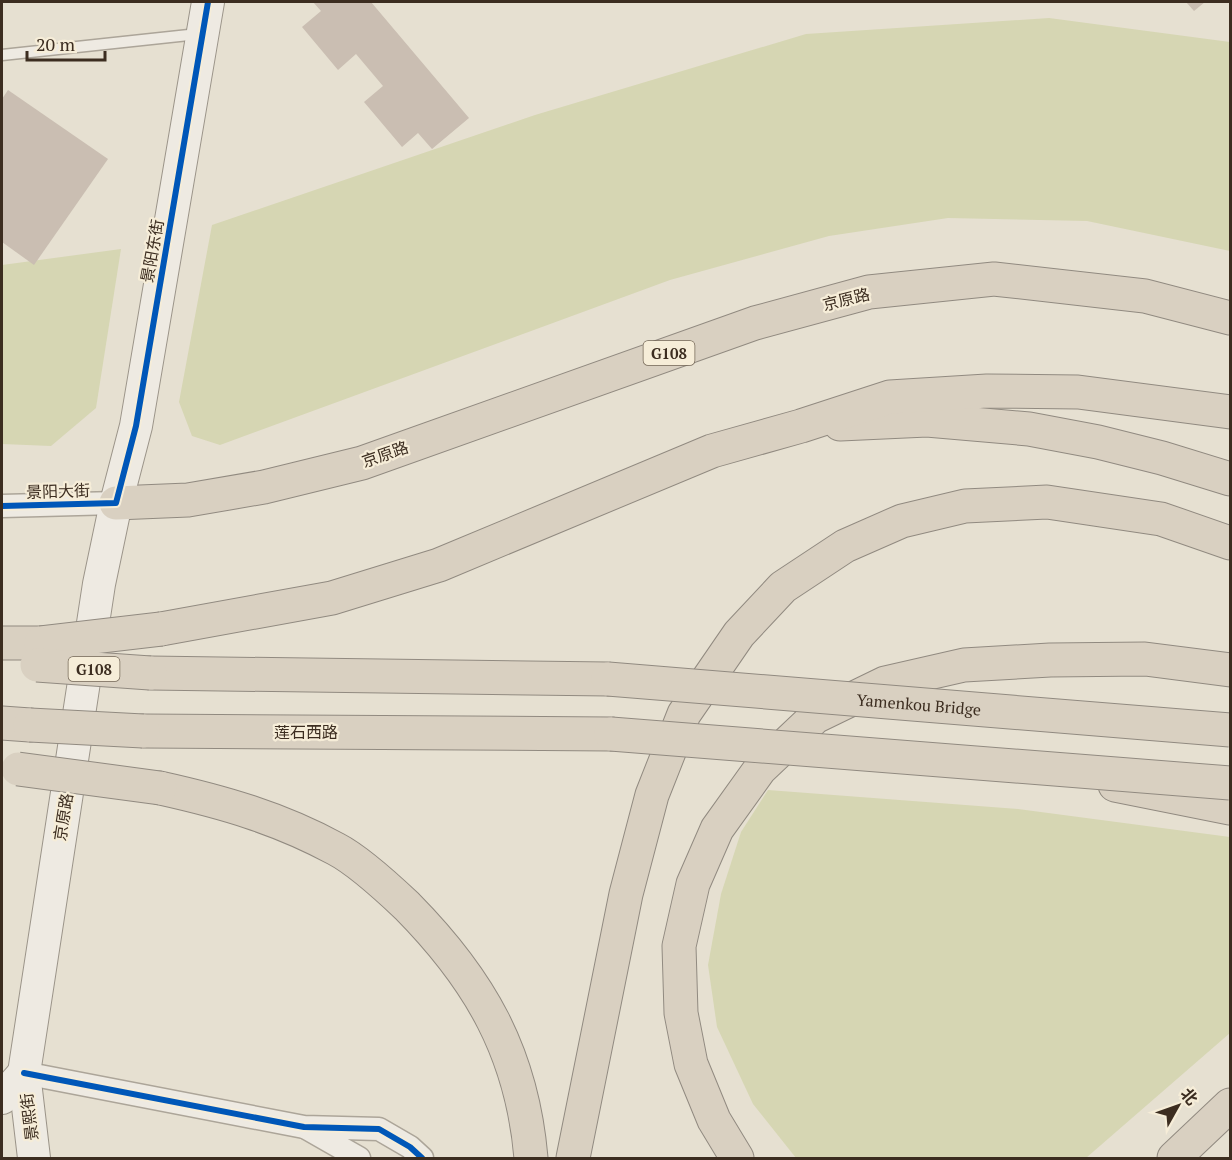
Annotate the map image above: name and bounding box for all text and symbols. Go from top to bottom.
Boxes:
scale bar [27,24,105,62]
text: 20 m [36,32,76,56]
street label: 景阳东街 [136,218,168,284]
street label: 京原路 [820,283,872,315]
road number: G108 [644,341,694,365]
street label: 京原路 [359,436,411,472]
street label: 景阳大街 [26,479,90,503]
road number: G108 [68,657,119,681]
street label: Yamenkou Bridge [856,688,982,721]
street label: 莲石西路 [274,721,338,743]
street label: 京原路 [48,792,78,842]
north arrow [1148,1076,1208,1136]
text: 北 [1176,1083,1203,1110]
street label: 景熙街 [15,1092,43,1142]

